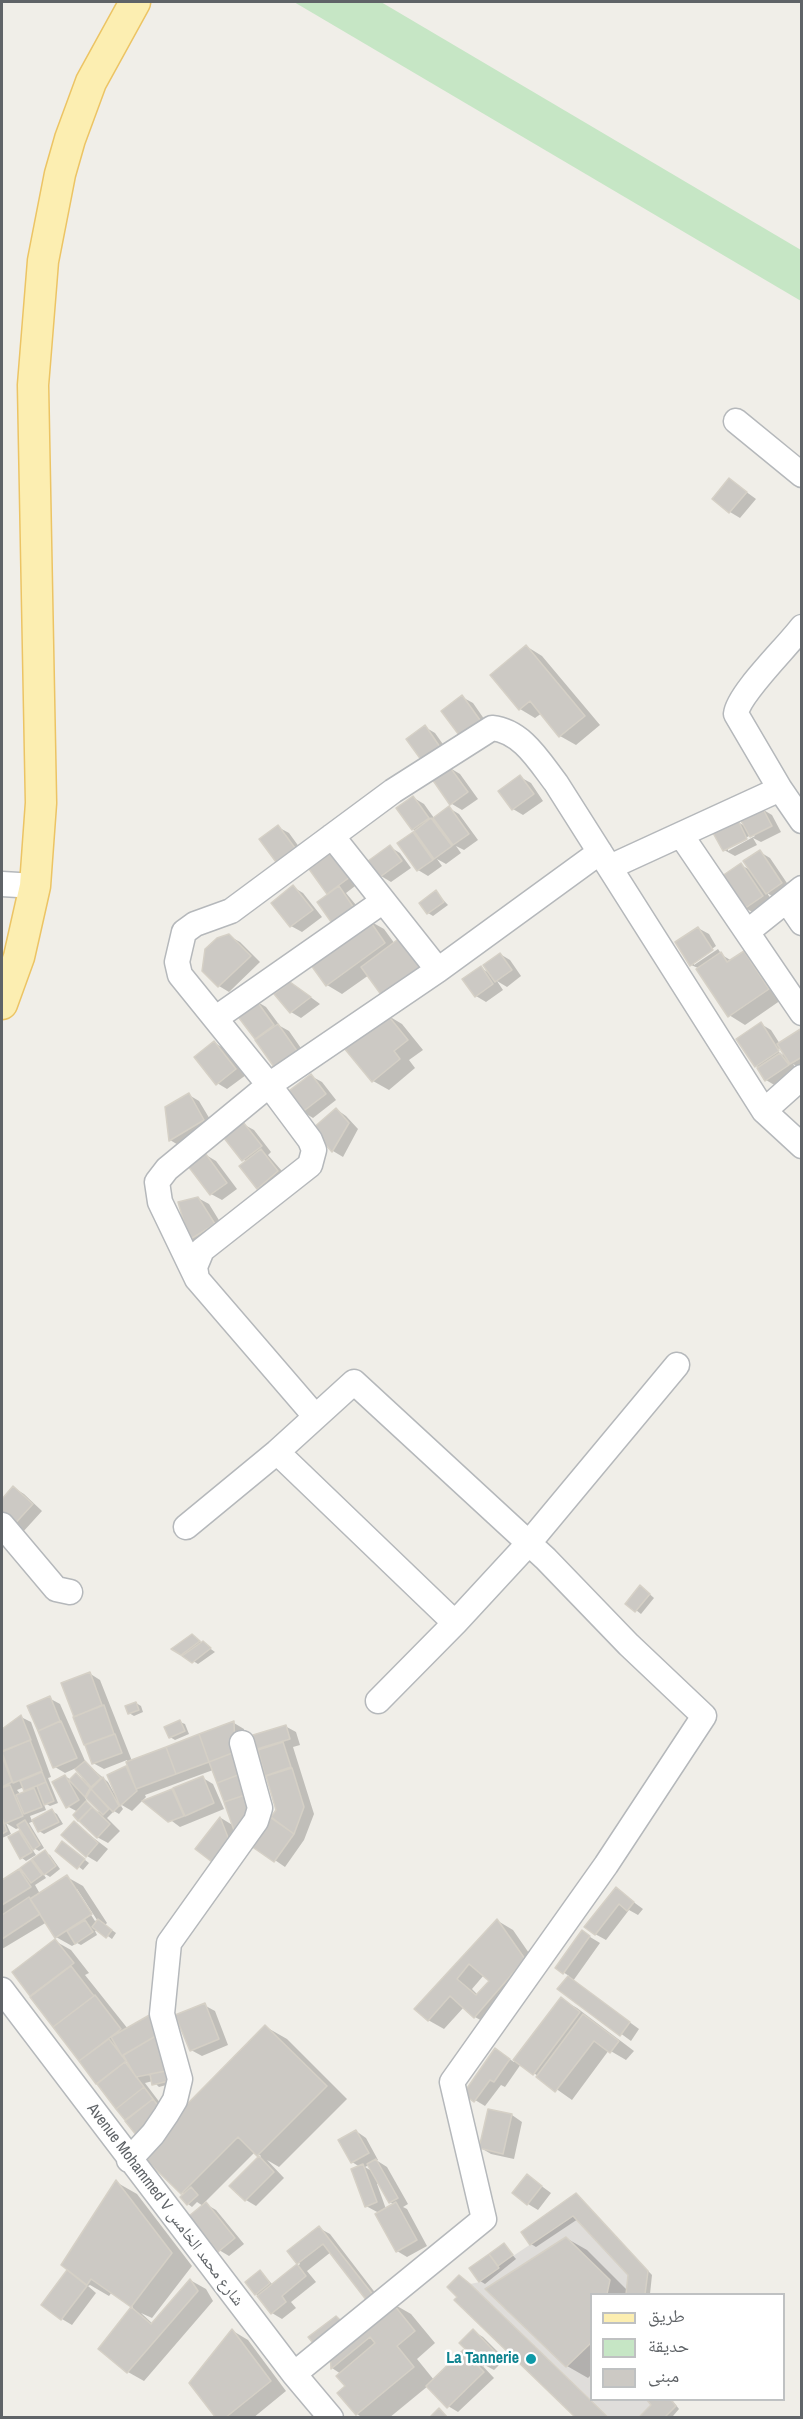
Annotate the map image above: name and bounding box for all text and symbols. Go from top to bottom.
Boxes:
street label: Avenue Mohammed V شارع محمد الخامس [83,2100,247,2310]
legend [590,2293,785,2401]
text: طريق [648,2303,685,2328]
text: حديقة [648,2333,689,2358]
place label: La Tannerie [446,2349,519,2369]
marker: La Tannerie [524,2352,538,2366]
text: مبنى [648,2363,679,2388]

